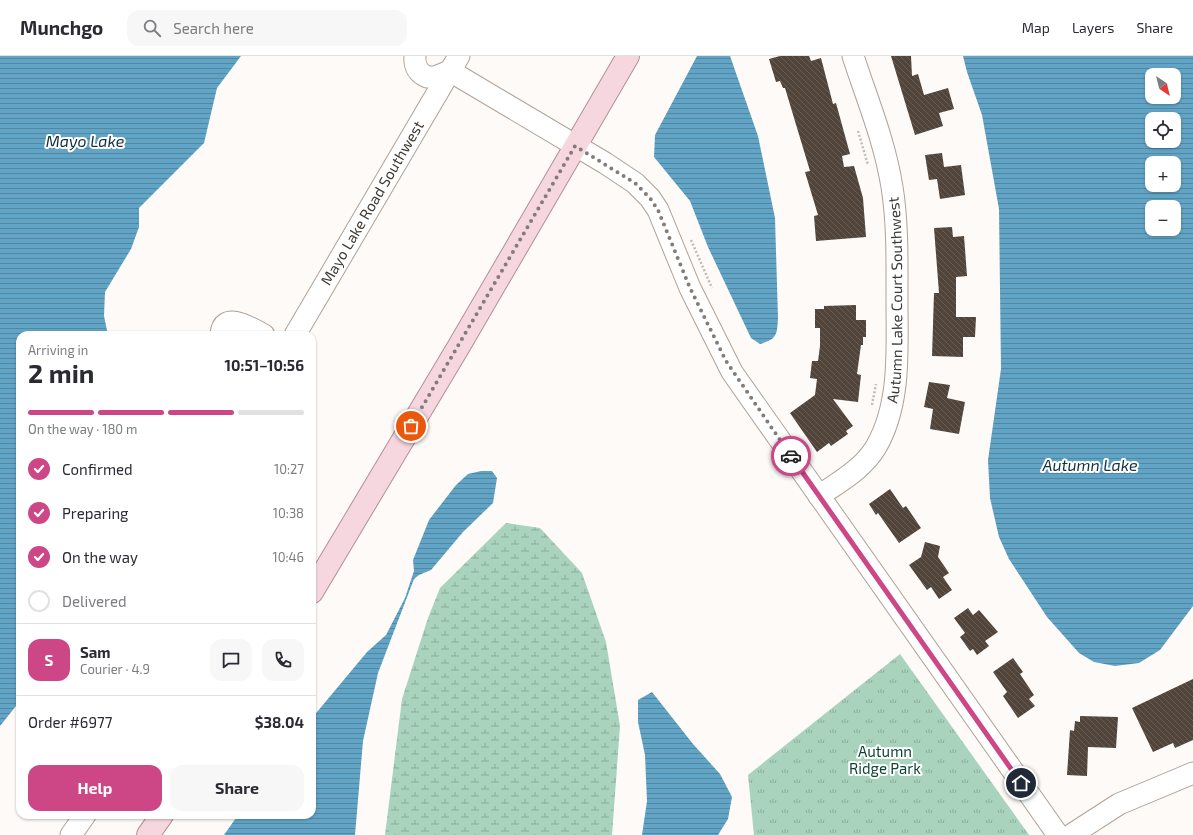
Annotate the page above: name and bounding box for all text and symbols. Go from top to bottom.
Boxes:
search box [127,10,407,46]
text: Munchgo [20,16,103,39]
icon: search [141,17,163,39]
text: Search here [173,19,254,37]
text: Map [1022,19,1050,36]
text: Layers [1072,19,1114,36]
text: Share [1136,19,1173,36]
north arrow [1145,68,1181,104]
map controls [1145,68,1181,236]
button: locate [1145,112,1181,148]
street label: Mayo Lake Road Southwest [316,117,427,288]
water label: Mayo Lake [46,131,125,151]
button: + [1145,156,1181,192]
street label: Autumn Lake Court Southwest [882,196,905,405]
button: − [1145,200,1181,236]
text: Arriving in [28,342,88,358]
text: 10:51–10:56 [225,356,304,374]
text: 2 min [28,357,94,388]
pin [394,409,428,443]
icon: bag [400,415,422,437]
text: On the way · 180 m [28,421,138,437]
courier [771,436,811,476]
icon: car [780,445,802,467]
water label: Autumn Lake [1042,455,1138,474]
icon: check [28,458,50,480]
text: Confirmed [62,460,133,478]
text: 10:27 [274,461,304,477]
icon: check [28,502,50,524]
text: Preparing [62,504,128,522]
text: 10:38 [273,505,304,521]
icon: check [28,546,50,568]
text: On the way [62,548,138,566]
text: 10:46 [272,549,304,565]
text: Delivered [62,592,127,610]
button: chat [210,639,252,681]
button: phone [262,639,304,681]
text: Sam [80,643,111,661]
text: S [45,651,53,669]
text: Courier · 4.9 [80,661,150,677]
text: Order #6977 [28,713,112,731]
text: $38.04 [255,713,304,731]
park label: Autumn Ridge Park [849,742,921,777]
button: Help [28,765,162,811]
button: Share [170,765,304,811]
pin [1004,766,1038,800]
icon: home [1010,772,1032,794]

